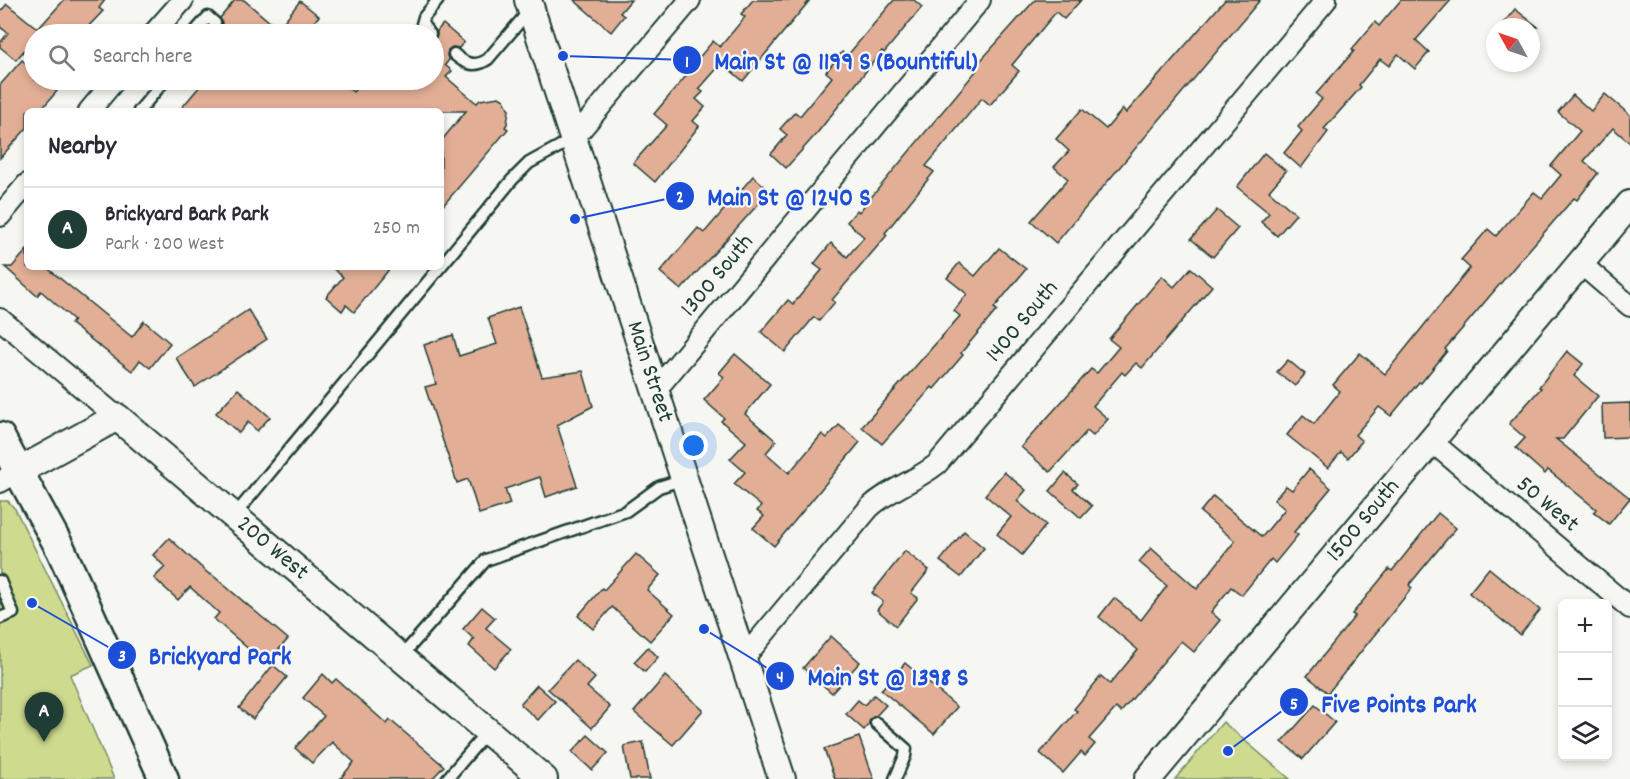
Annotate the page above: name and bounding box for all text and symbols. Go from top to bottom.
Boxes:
north arrow [1486,18,1540,72]
search box [24,24,444,90]
callout: Main St @ 1199 S (Bountiful) [672,38,990,82]
icon: search [45,41,78,74]
text: Search here [93,42,192,73]
text: Main St @ 1199 S (Bountiful) [714,45,978,82]
text: 1 [685,51,689,76]
text: Nearby [48,129,116,166]
callout: Main St @ 1240 S [665,174,883,218]
text: Main St @ 1240 S [707,181,871,218]
text: 2 [676,186,684,211]
text: Brickyard Bark Park [105,200,269,231]
text: A [62,215,73,243]
text: 250 m [373,215,420,243]
street label: 1300 South [673,227,763,325]
text: Park · 200 West [105,231,224,259]
street label: 1400 South [978,273,1068,371]
street label: Main Street [617,317,681,427]
your location [679,431,708,460]
street label: 50 West [1508,469,1586,542]
street label: 1500 South [1319,472,1409,570]
street label: 200 West [228,509,316,590]
map controls [1558,599,1612,761]
button: + [1558,599,1612,653]
callout: Brickyard Park [107,633,304,677]
text: Brickyard Park [149,640,292,677]
text: 3 [118,645,126,670]
button: − [1558,653,1612,707]
callout: Main St @ 1398 S [765,654,980,698]
text: Main St @ 1398 S [808,661,968,698]
text: 4 [776,666,784,691]
callout: Five Points Park [1279,680,1489,724]
text: Five Points Park [1321,688,1477,725]
pin: A [24,692,63,742]
text: 5 [1290,693,1298,718]
button: layers [1558,707,1612,761]

